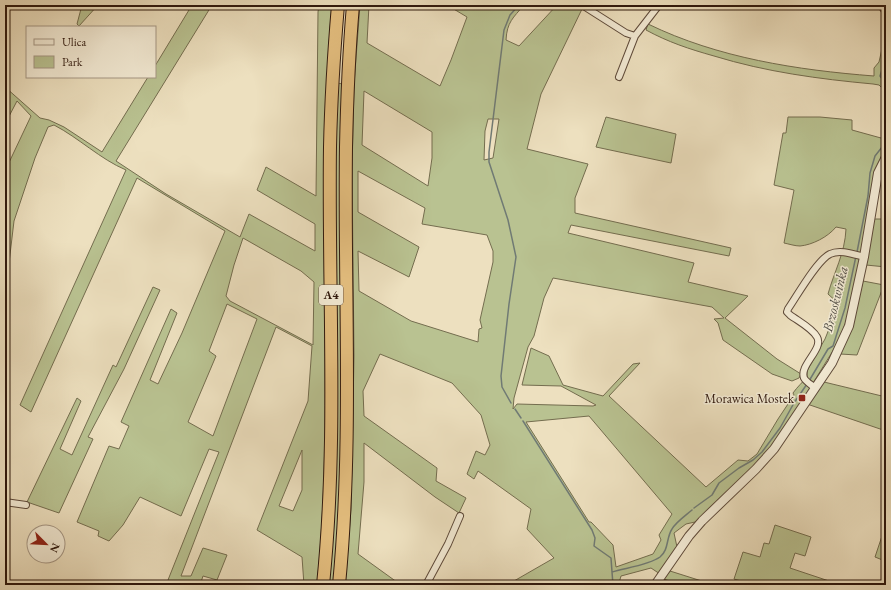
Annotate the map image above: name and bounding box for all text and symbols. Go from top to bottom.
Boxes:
legend [26,26,156,78]
text: Ulica [62,34,86,50]
text: Park [62,54,83,70]
water label: Brzoskwinka [818,264,852,335]
road number: A4 [319,285,343,305]
place label: Morawica Mostek [705,390,795,407]
marker: Morawica Mostek [797,393,807,403]
north arrow [26,524,66,564]
text: N [47,541,63,555]

